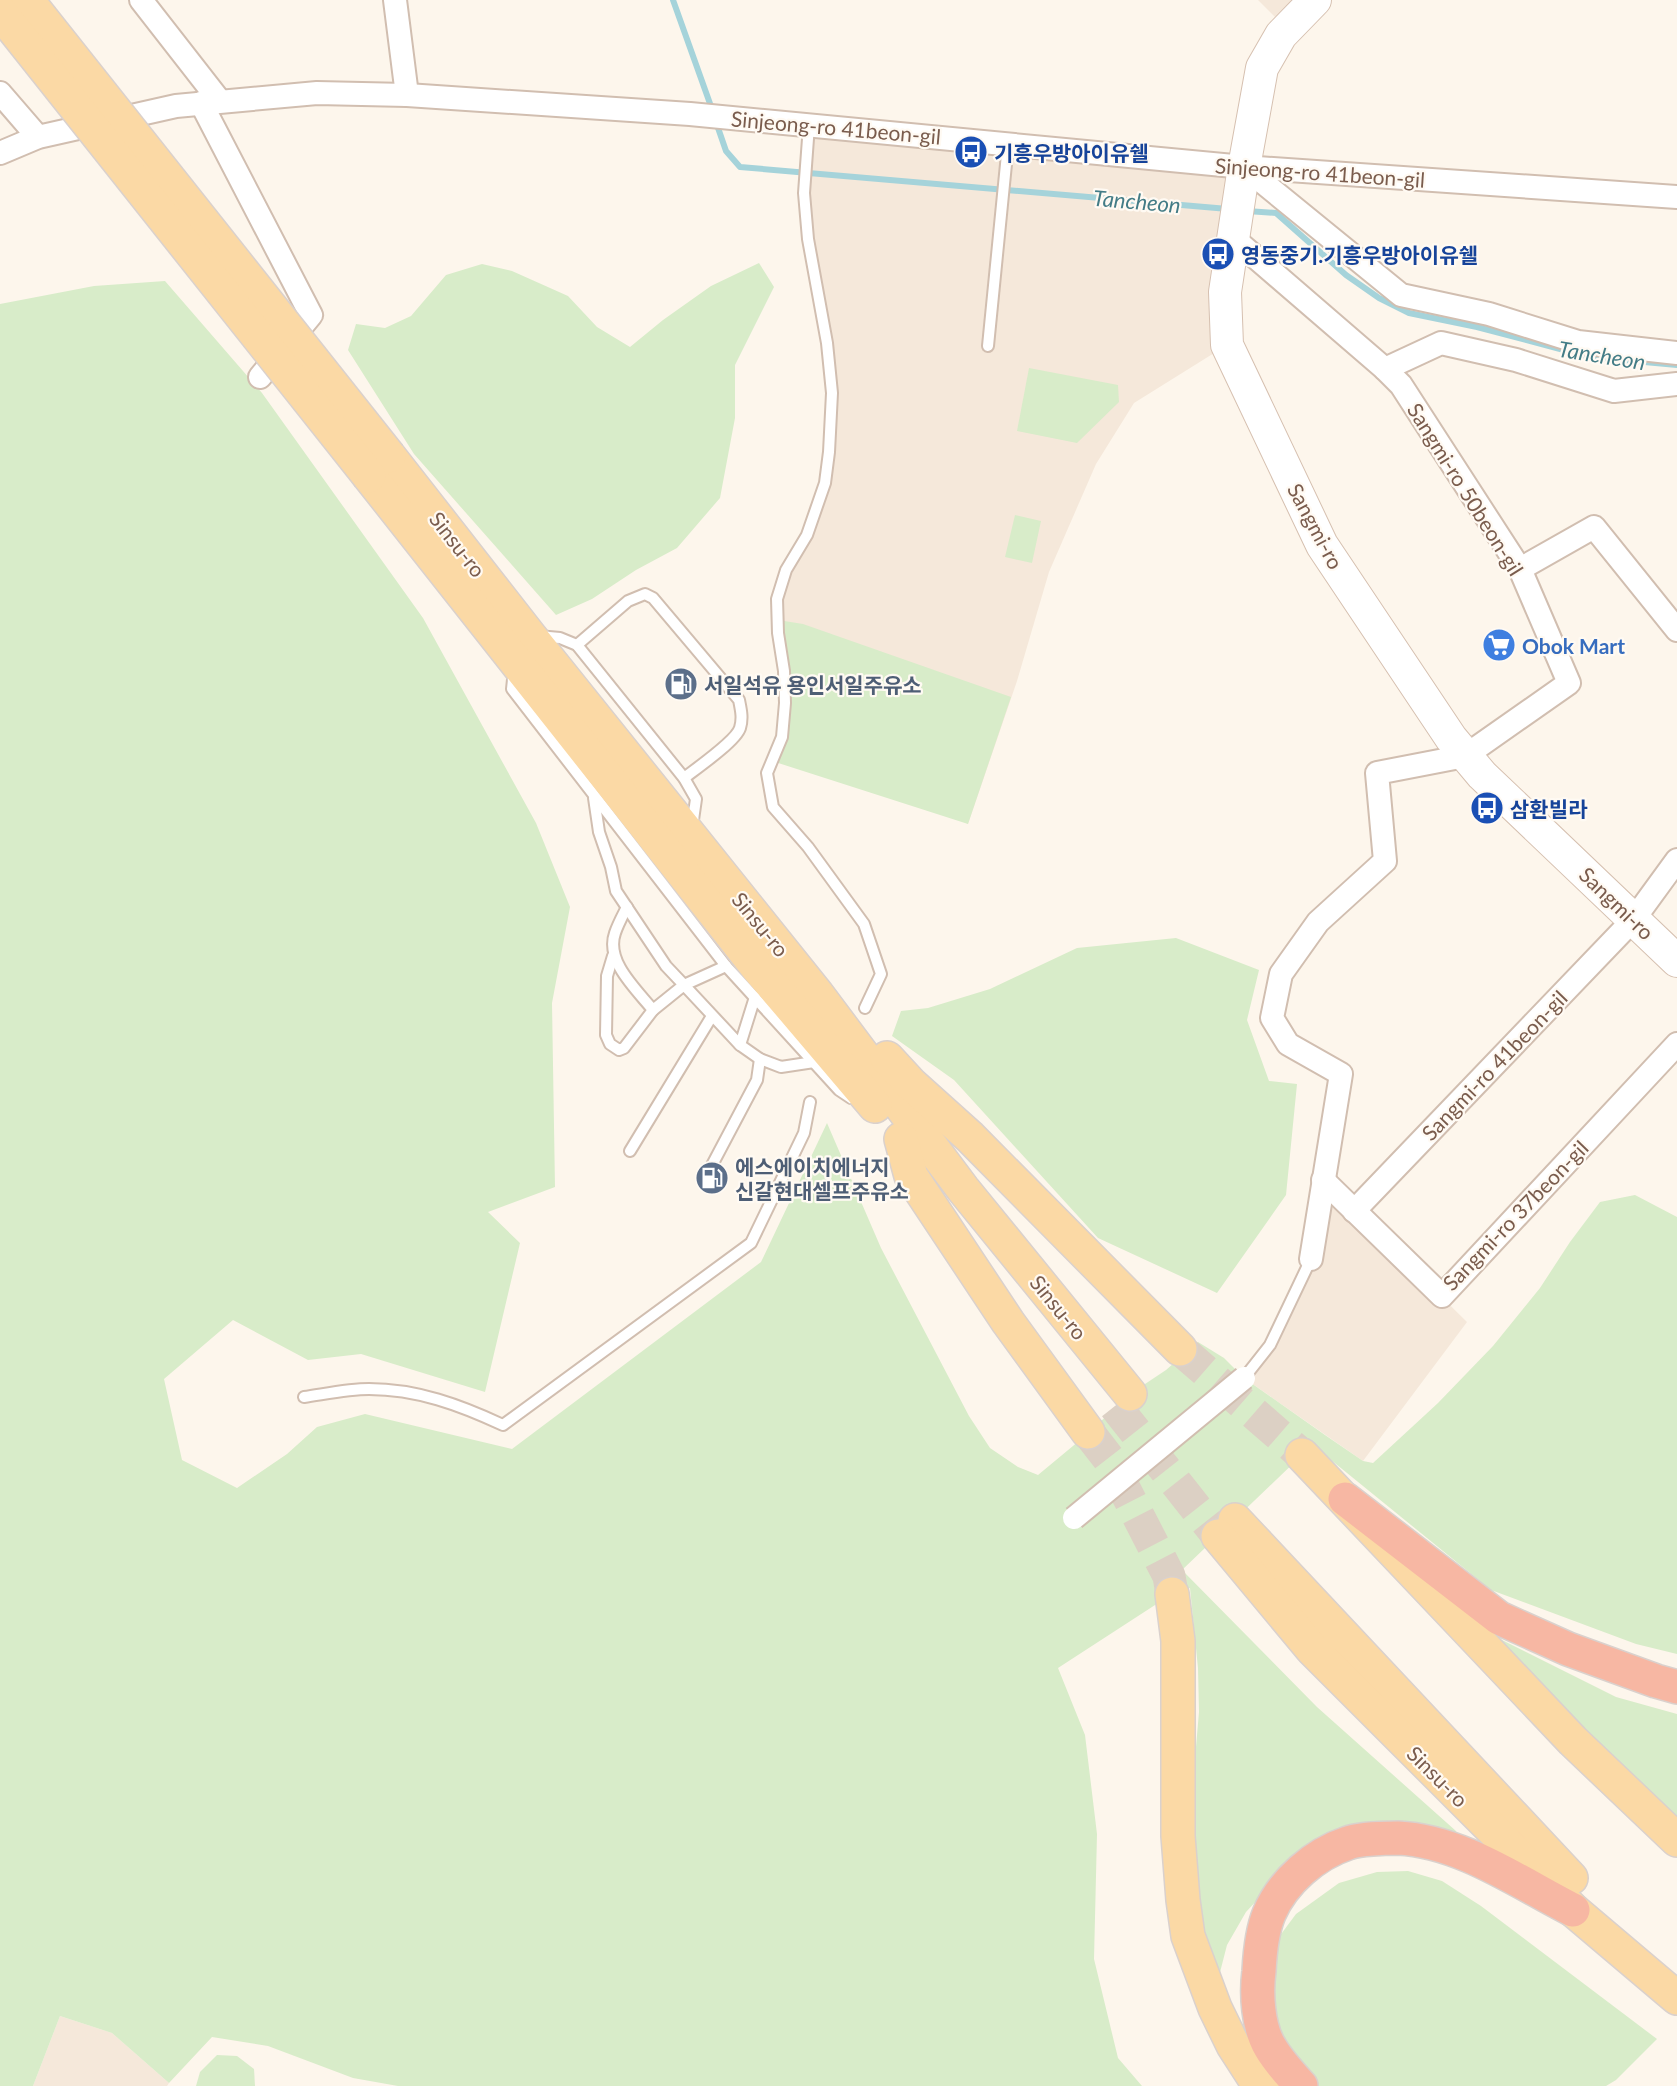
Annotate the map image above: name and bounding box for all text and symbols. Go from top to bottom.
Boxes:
street label: Sinjeong-ro 41beon-gil [730,105,942,149]
bus stop icon: 기흥우방아이유쉘 [953,134,989,170]
place label: 기흥우방아이유쉘 [994,140,1149,165]
street label: Sinjeong-ro 41beon-gil [1214,152,1426,192]
water label: Tancheon [1092,184,1182,218]
bus stop icon: 영동중기.기흥우방아이유쉘 [1200,236,1236,272]
place label: 영동중기.기흥우방아이유쉘 [1241,242,1478,267]
water label: Tancheon [1557,335,1647,375]
street label: Sangmi-ro 50beon-gil [1403,398,1529,580]
street label: Sangmi-ro [1283,479,1349,573]
street label: Sinsu-ro [425,506,491,582]
supermarket icon: Obok Mart [1481,627,1517,663]
place label: Obok Mart [1522,633,1625,658]
fuel station icon: 서일석유 용인서일주유소 [663,666,699,702]
place label: 서일석유 용인서일주유소 [704,672,922,697]
bus stop icon: 삼환빌라 [1469,790,1505,826]
place label: 삼환빌라 [1510,796,1588,821]
street label: Sangmi-ro [1575,862,1659,945]
street label: Sinsu-ro [727,887,795,961]
street label: Sangmi-ro 41beon-gil [1416,985,1572,1145]
street label: Sangmi-ro 37beon-gil [1437,1135,1593,1295]
place label: 에스에이치에너지 신갈현대셀프주유소 [735,1154,909,1203]
fuel station icon: 에스에이치에너지 신갈현대셀프주유소 [694,1160,730,1196]
street label: Sinsu-ro [1025,1270,1093,1344]
street label: Sinsu-ro [1402,1740,1474,1812]

